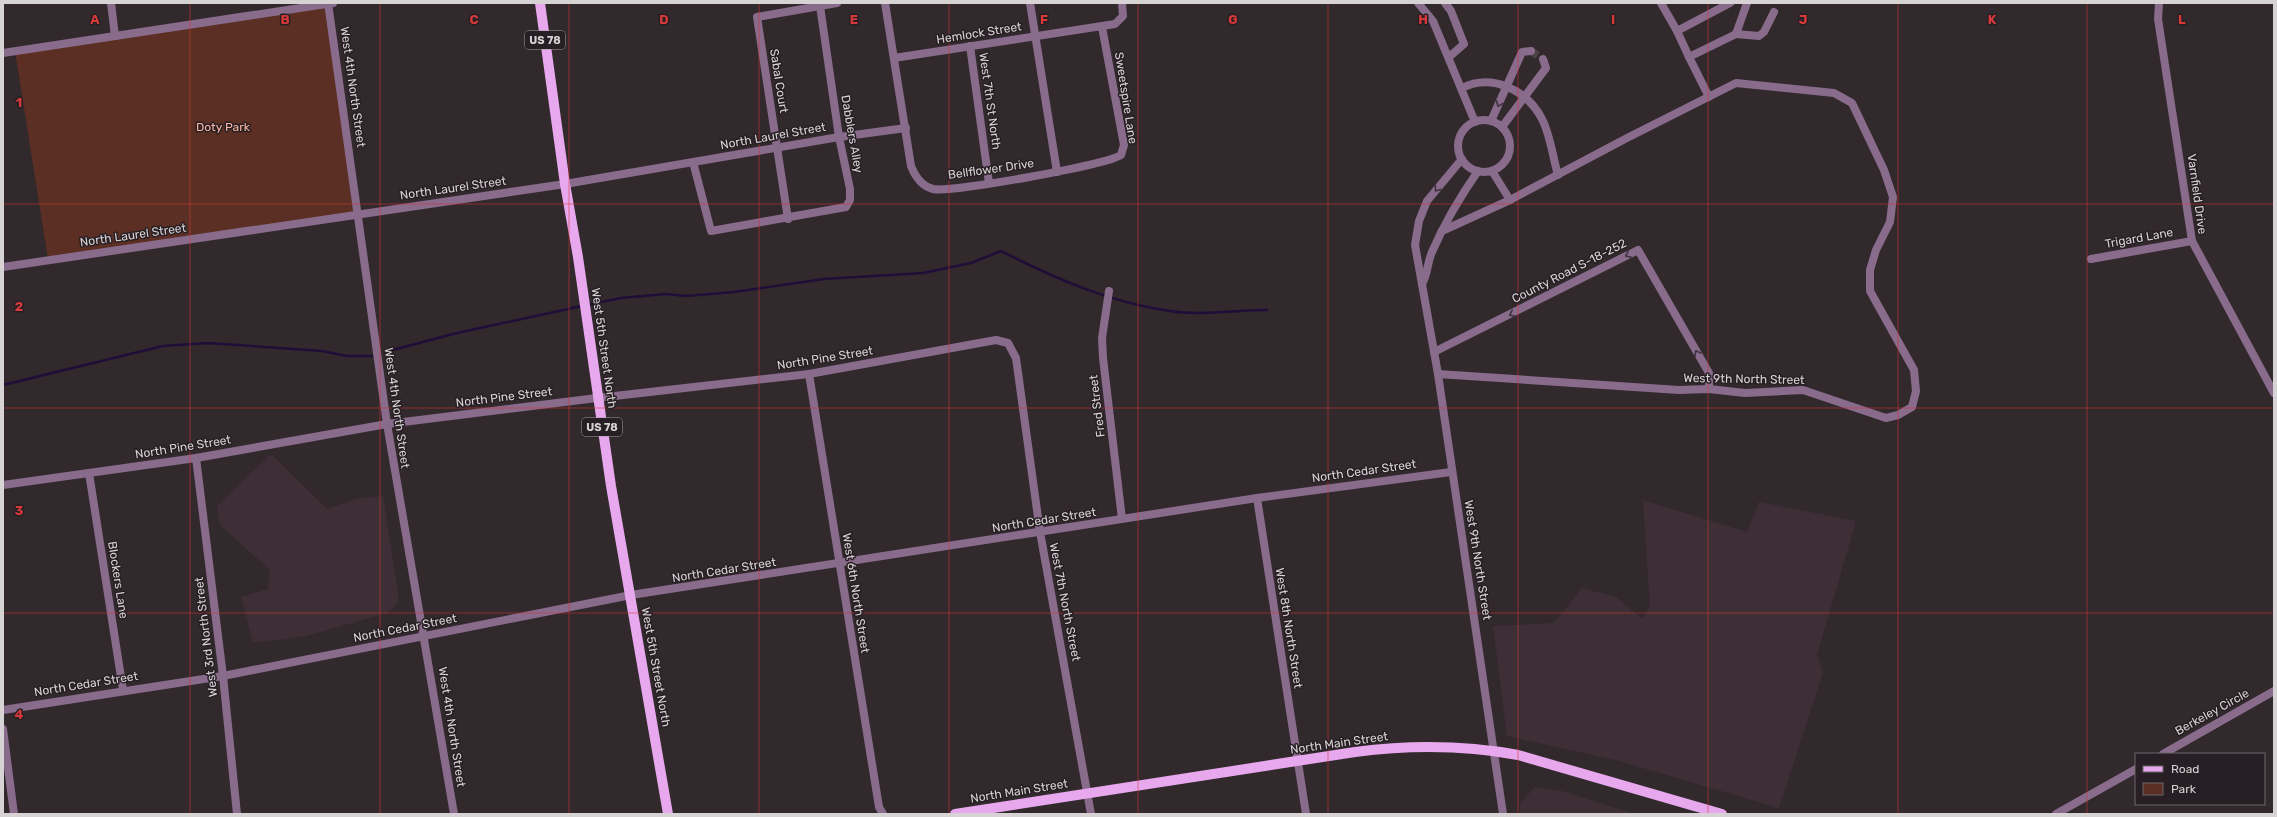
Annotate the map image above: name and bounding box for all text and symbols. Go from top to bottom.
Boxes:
text: A [90,12,100,27]
text: B [280,12,290,27]
text: C [469,12,479,27]
text: D [659,12,669,27]
text: E [850,12,858,27]
text: F [1040,12,1048,27]
text: G [1228,12,1238,27]
text: H [1418,12,1428,27]
text: I [1611,12,1615,27]
text: J [1799,12,1807,27]
text: K [1988,12,1997,27]
text: L [2178,12,2186,27]
street label: Hemlock Street [935,19,1023,47]
street label: West 4th North Street [338,26,368,149]
road number: US 78 [525,31,565,49]
street label: Sabal Court [767,48,791,115]
street label: Sweetspire Lane [1112,51,1140,145]
street label: West 7th St North [976,52,1004,150]
street label: Dabblers Alley [838,94,866,175]
text: 1 [16,95,22,110]
one-way arrow [1495,100,1503,107]
park label: Doty Park [196,120,251,134]
street label: North Laurel Street [719,120,827,152]
street label: Varnfield Drive [2184,153,2210,235]
street label: Bellflower Drive [947,156,1035,182]
street label: North Laurel Street [399,174,507,202]
one-way arrow [1434,184,1441,191]
street label: North Laurel Street [79,221,187,249]
street label: Trigard Lane [2104,225,2175,251]
street label: County Road S-18-252 [1509,236,1629,306]
one-way arrow [1625,250,1632,258]
street label: West 5th Street North [589,287,619,409]
text: 2 [15,299,23,314]
one-way arrow [1508,309,1516,316]
street label: North Pine Street [776,343,874,372]
street label: West 4th North Street [382,347,412,470]
one-way arrow [1695,350,1702,357]
street label: West 9th North Street [1683,371,1805,387]
street label: Fred Street [1086,374,1108,438]
street label: North Pine Street [455,384,553,410]
road number: US 78 [582,418,622,436]
street label: North Pine Street [134,432,232,461]
street label: North Cedar Street [1311,457,1417,485]
street label: West 9th North Street [1462,499,1494,621]
text: 3 [15,503,24,518]
street label: North Cedar Street [991,505,1097,535]
street label: West 6th North Street [840,532,872,654]
street label: Blockers Lane [105,540,131,620]
street label: West 7th North Street [1047,542,1083,663]
street label: North Cedar Street [671,555,777,585]
street label: West 8th North Street [1273,567,1305,690]
street label: West 3rd North Street [192,576,220,698]
street label: West 5th Street North [639,606,673,728]
street label: North Cedar Street [352,611,458,645]
street label: West 4th North Street [436,666,468,788]
street label: North Cedar Street [33,669,139,699]
street label: Berkeley Circle [2173,686,2252,738]
text: 4 [15,707,24,722]
street label: North Main Street [1289,729,1389,757]
legend [2135,753,2265,805]
text: Road [2171,762,2199,776]
street label: North Main Street [969,776,1069,806]
text: Park [2171,782,2197,796]

